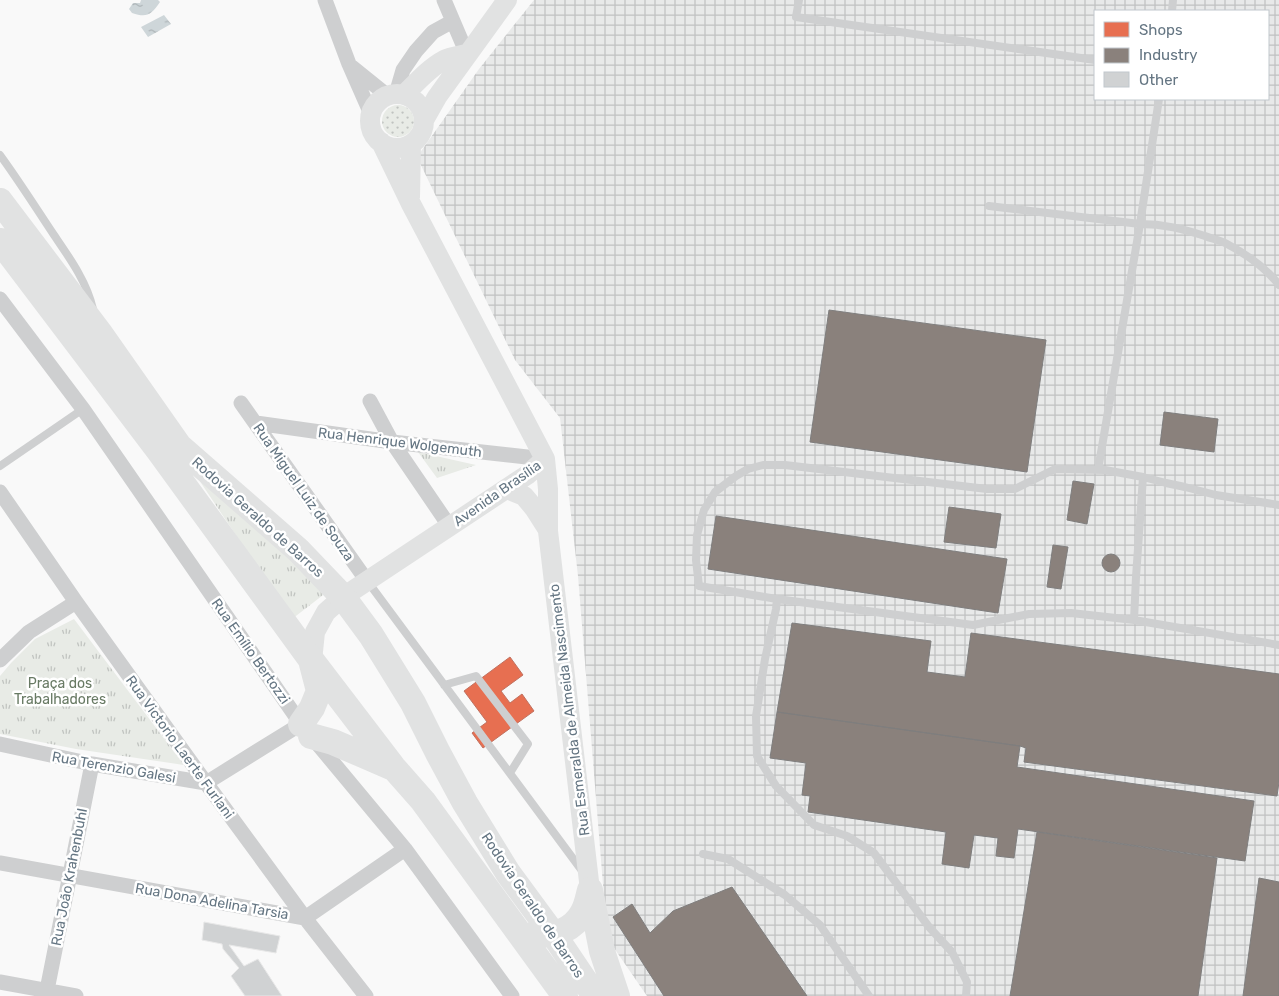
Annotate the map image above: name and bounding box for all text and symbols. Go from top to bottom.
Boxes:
legend [1094,10,1269,100]
text: Shops [1139,21,1183,39]
text: Industry [1139,46,1198,64]
text: Other [1139,71,1179,89]
street label: Rua Miguel Luiz de Souza [249,420,358,564]
street label: Rua Henrique Wolgemuth [317,424,483,461]
street label: Rodovia Geraldo de Barros [188,454,327,581]
street label: Avenida Brasília [450,457,544,530]
street label: Rua Esmeralda de Almeida Nascimento [546,583,593,837]
street label: Rua Emílio Bertozzi [208,595,293,707]
street label: Rua Victorio Laerte Furlani [122,672,237,822]
park label: Praça dos Trabalhadores [14,675,106,708]
street label: Rua Terenzio Galesi [51,748,177,787]
street label: Rua João Krahenbuhl [48,807,91,947]
street label: Rodovia Geraldo de Barros [478,829,588,981]
street label: Rua Dona Adelina Tarsia [134,880,290,923]

